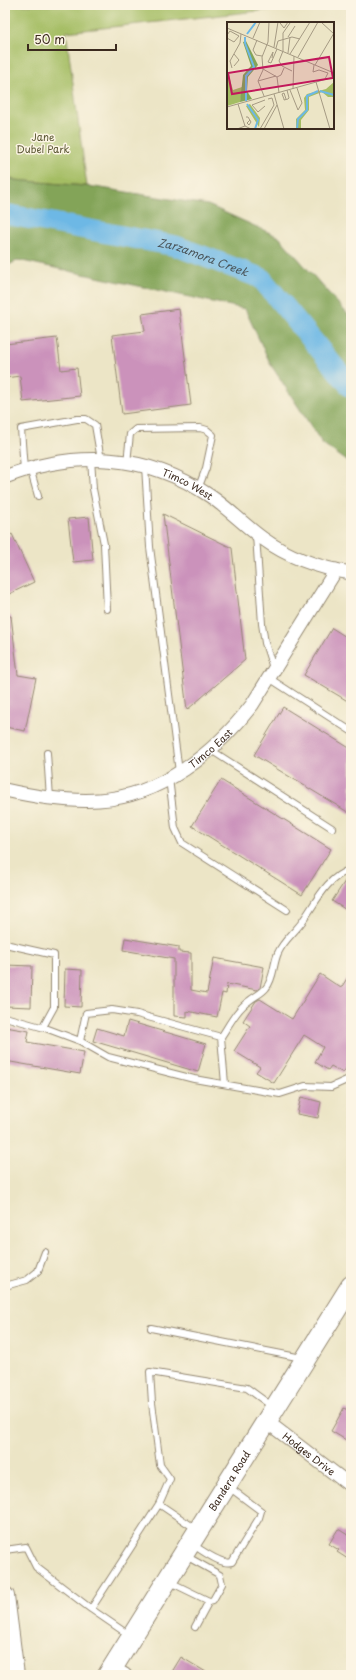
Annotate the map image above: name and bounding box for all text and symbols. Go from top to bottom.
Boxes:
inset map [227,22,334,129]
scale bar [28,26,116,52]
text: 50 m [34,30,65,48]
park label: Jane Dubel Park [16,129,70,156]
water label: Zarzamora Creek [156,234,252,281]
street label: Timco West [160,464,216,503]
street label: Timco East [185,725,235,771]
street label: Hodges Drive [280,1428,339,1479]
street label: Bandera Road [204,1447,254,1514]

